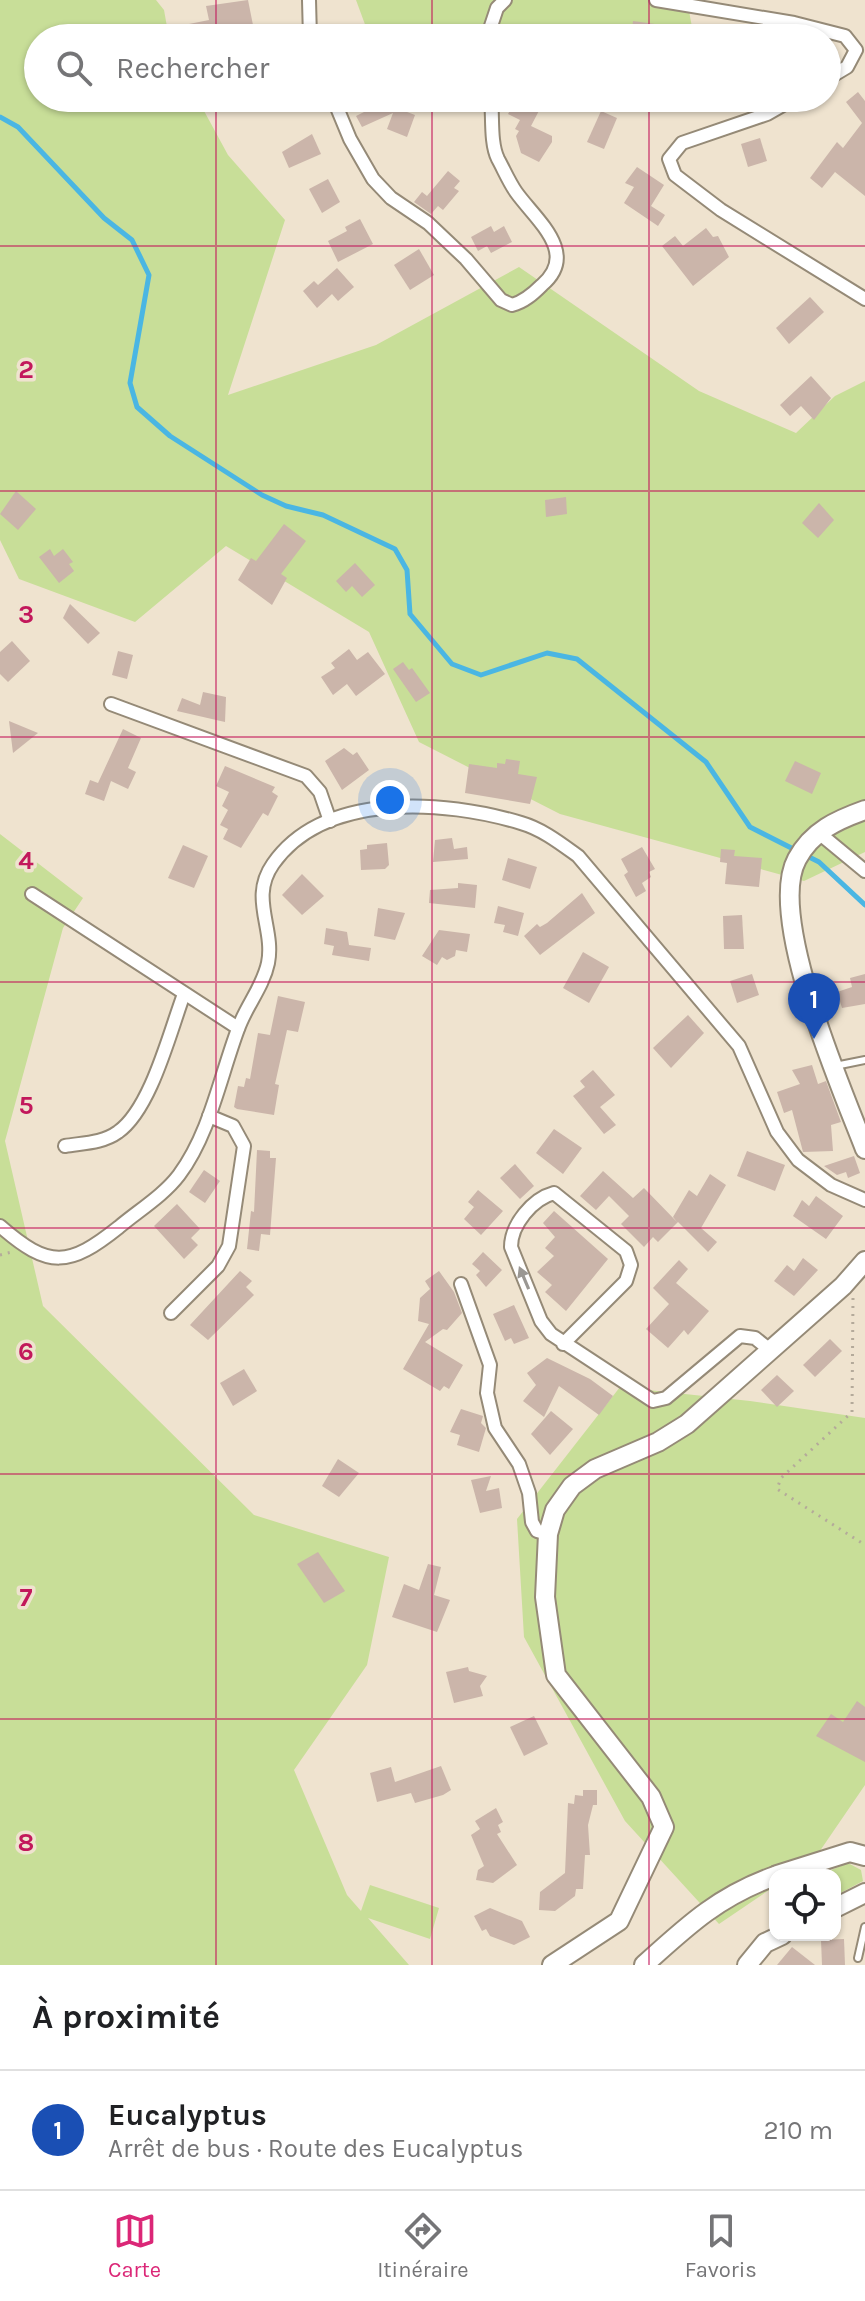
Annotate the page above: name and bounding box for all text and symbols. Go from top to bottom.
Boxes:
search box [24,24,841,112]
icon: search [52,46,96,90]
text: Rechercher [116,50,269,86]
text: 2 [18,354,34,385]
text: 3 [18,599,34,630]
your location [370,780,410,820]
text: 4 [18,845,34,876]
pin: 1 [788,973,840,1039]
text: 5 [18,1090,34,1121]
one-way arrow [517,1266,530,1290]
text: 6 [18,1336,34,1367]
text: 7 [20,1582,33,1613]
text: 8 [18,1827,34,1858]
map controls [769,1869,841,1941]
button: locate [769,1869,841,1941]
text: À proximité [32,1997,220,2037]
text: Eucalyptus [108,2097,267,2133]
text: 1 [53,2115,63,2146]
text: 210 m [763,2115,833,2146]
text: Arrêt de bus · Route des Eucalyptus [108,2133,523,2164]
tab: Carte [108,2209,161,2283]
tab: Itinéraire [377,2209,469,2283]
tab: Favoris [685,2209,757,2283]

